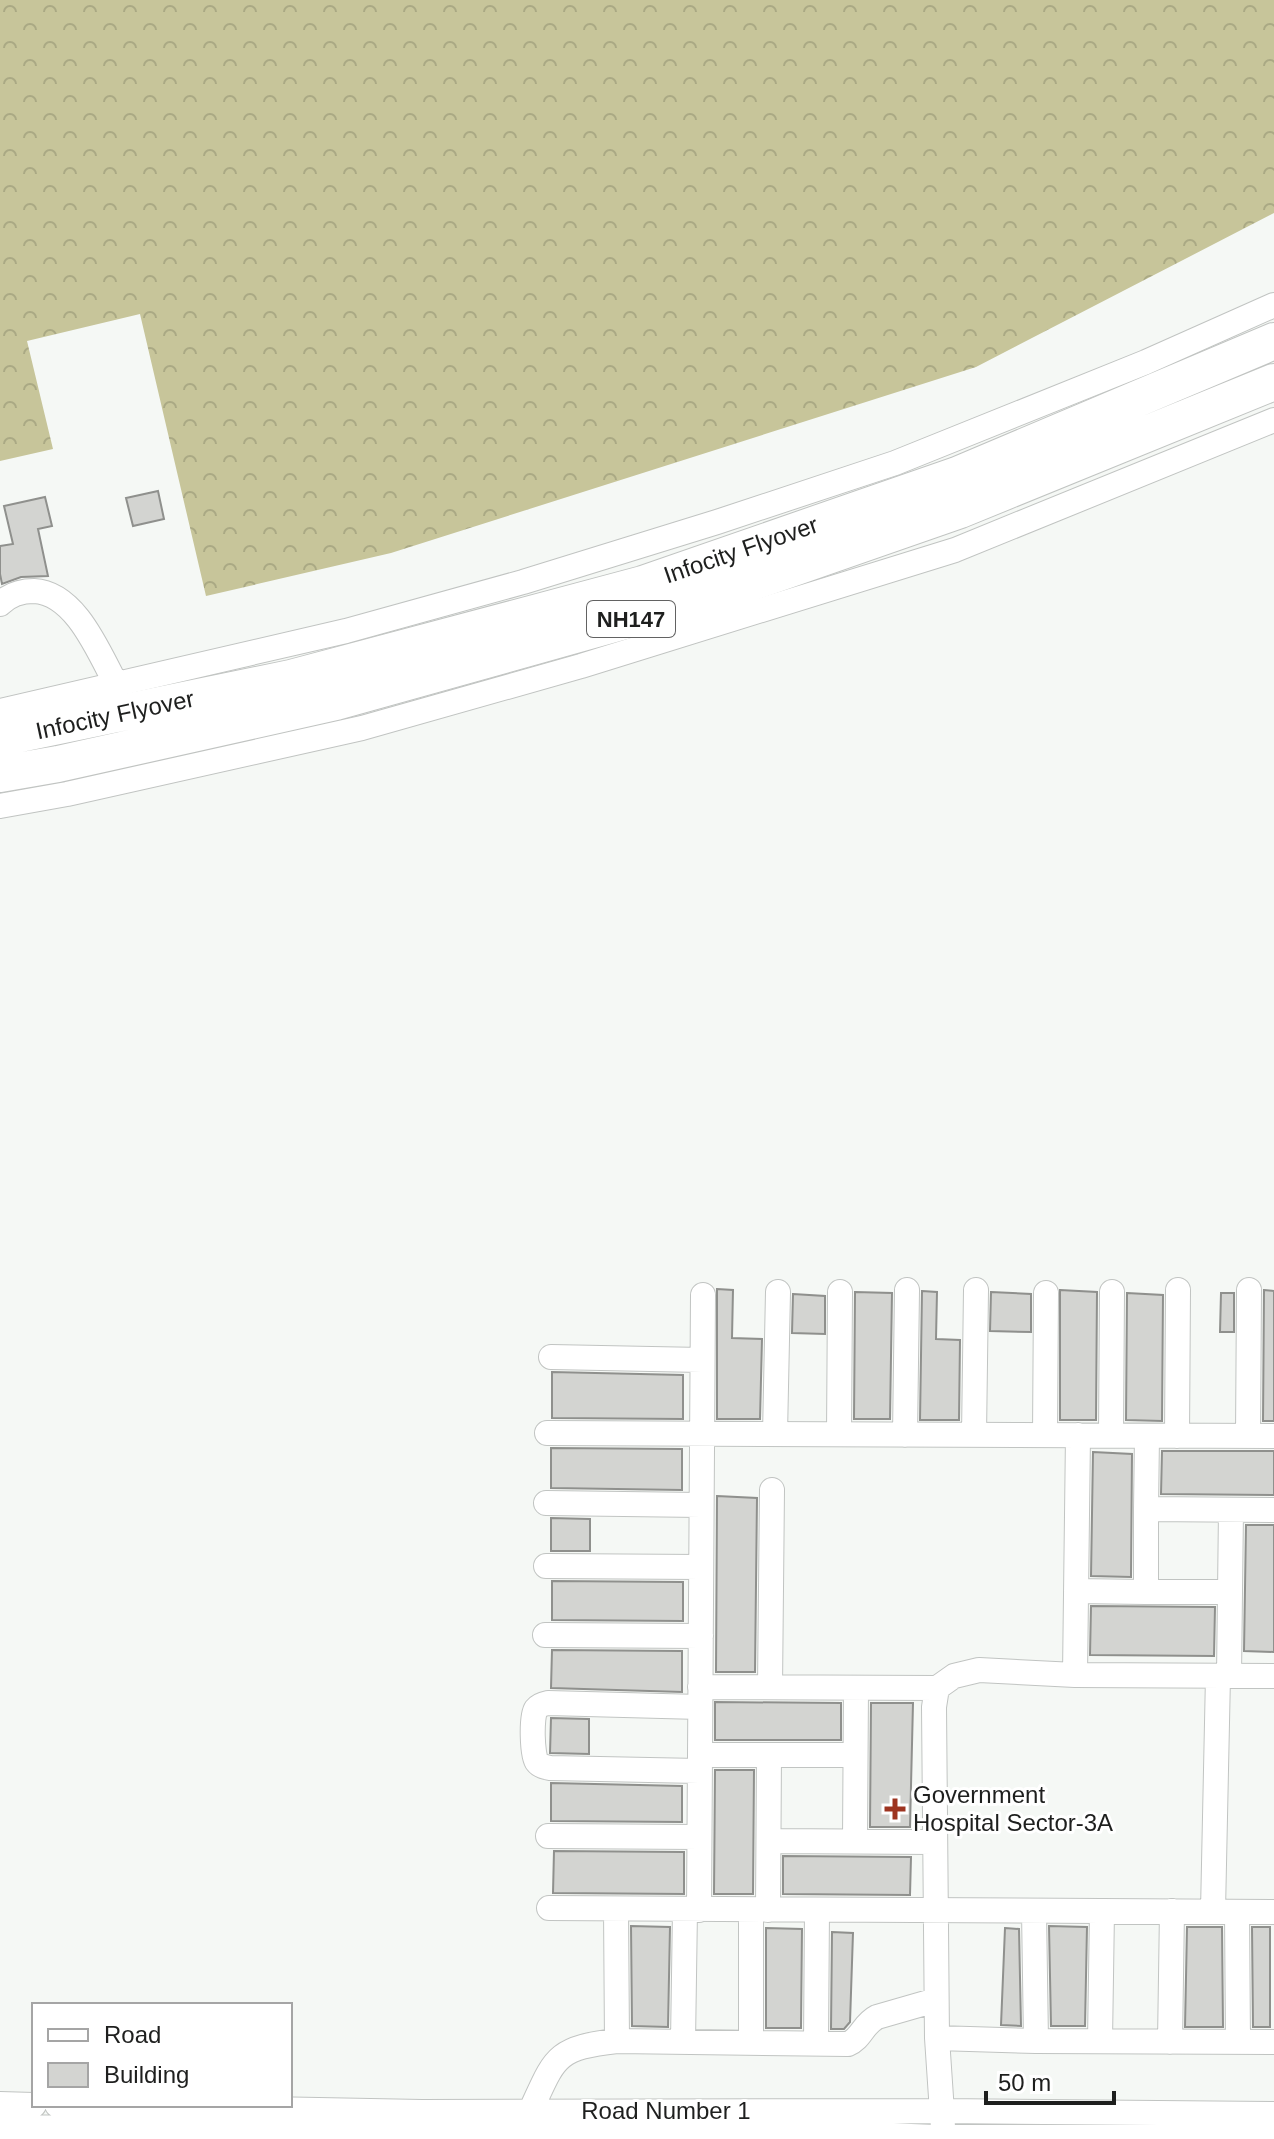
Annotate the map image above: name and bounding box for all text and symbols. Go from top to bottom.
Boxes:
street label: Infocity Flyover [660,510,822,589]
road number: NH147 [587,601,675,637]
street label: Infocity Flyover [33,685,197,744]
place label: Government Hospital Sector-3A [913,1781,1113,1836]
marker: Government Hospital Sector-3A [884,1798,906,1820]
legend [32,2003,292,2107]
text: Road [104,2021,161,2048]
scale bar [986,2055,1114,2105]
text: Building [104,2061,189,2088]
text: 50 m [998,2069,1051,2096]
street label: Road Number 1 [581,2097,751,2124]

